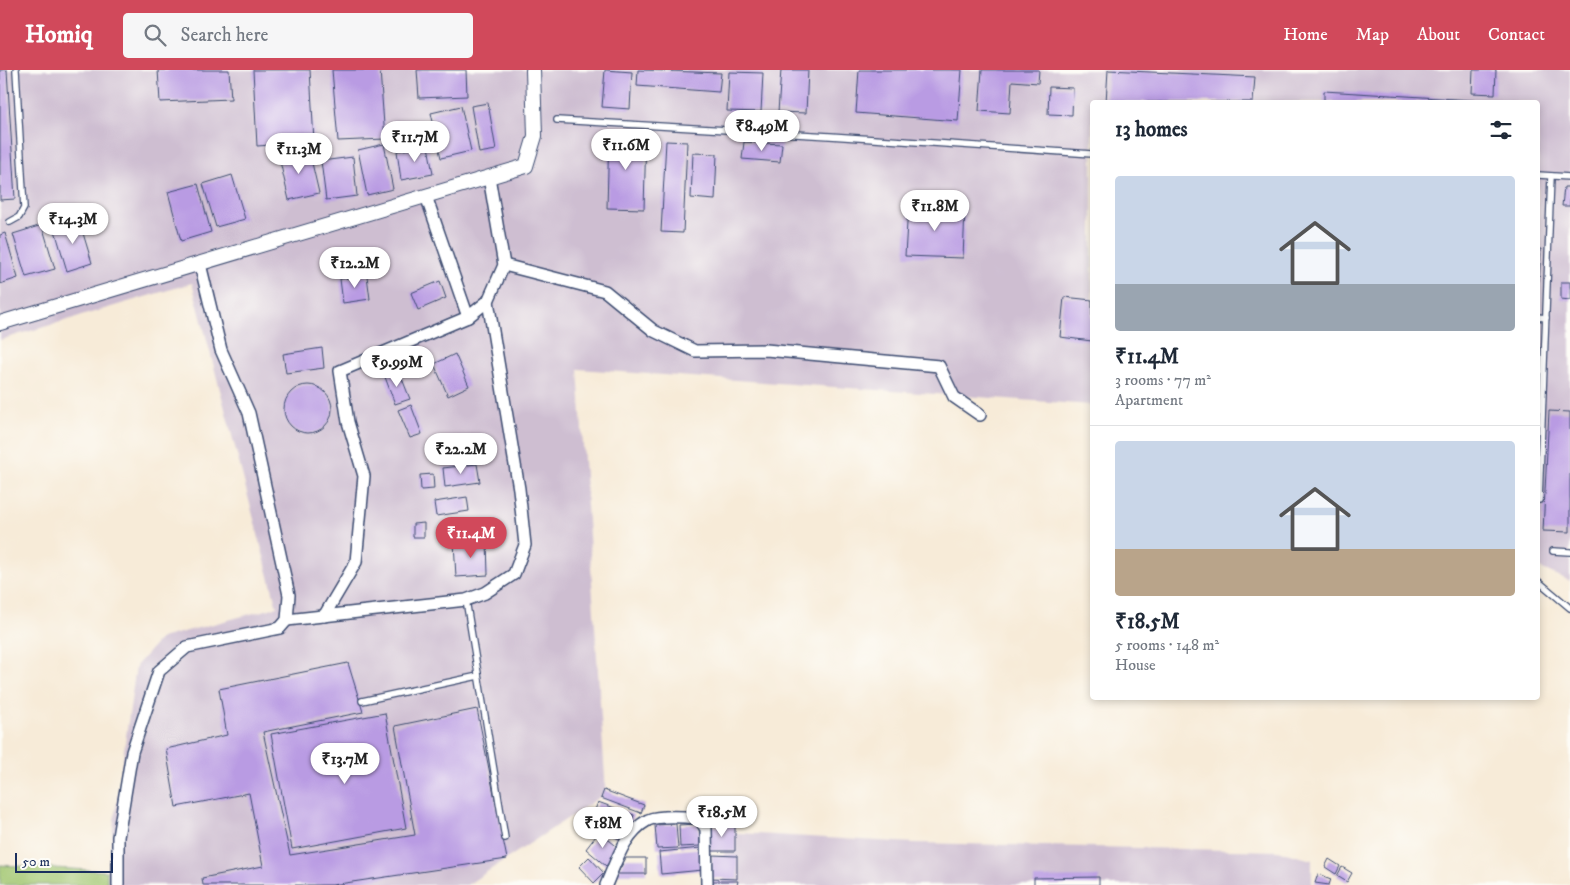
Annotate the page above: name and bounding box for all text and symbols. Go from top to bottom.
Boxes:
search box [123,13,473,58]
text: Homiq [25,20,93,50]
icon: search [141,21,169,49]
text: Search here [181,24,268,47]
text: Home [1283,24,1328,46]
text: Map [1356,24,1389,46]
text: About [1417,24,1460,46]
text: Contact [1488,24,1545,46]
pin: ₹8.49M [721,109,803,152]
text: ₹8.49M [736,116,788,136]
icon: filters [1487,116,1515,144]
text: 13 homes [1115,117,1188,143]
pin: ₹11.7M [374,121,456,163]
text: ₹11.7M [392,127,438,147]
pin: ₹11.6M [585,128,667,171]
pin: ₹11.3M [258,132,340,175]
text: ₹11.6M [602,135,650,155]
text: ₹11.3M [276,139,322,159]
pin: ₹11.8M [894,190,976,232]
text: ₹11.8M [911,196,959,216]
pin: ₹14.3M [32,202,114,245]
icon: home [1270,208,1360,298]
text: ₹14.3M [48,209,98,229]
pin: ₹12.2M [314,246,396,289]
text: ₹12.2M [330,253,380,273]
text: ₹11.4M [1115,344,1179,370]
pin: ₹9.99M [356,346,438,388]
text: ₹9.99M [371,352,423,372]
text: 3 rooms · 77 m² [1115,370,1211,390]
text: Apartment [1115,390,1183,410]
pin: ₹22.2M [420,432,502,475]
text: ₹22.2M [435,439,487,459]
icon: home [1270,474,1360,564]
pin: ₹11.4M [430,516,512,559]
text: ₹11.4M [447,523,495,543]
text: ₹18.5M [1115,609,1180,635]
text: 5 rooms · 148 m² [1115,635,1219,655]
text: House [1115,655,1156,675]
pin: ₹13.7M [304,742,386,785]
text: ₹13.7M [322,749,368,769]
pin: ₹18.5M [681,796,763,838]
text: ₹18.5M [697,802,747,822]
pin: ₹18M [573,806,633,849]
text: ₹18M [584,813,622,833]
scale bar [15,850,112,873]
text: 50 m [22,853,50,871]

